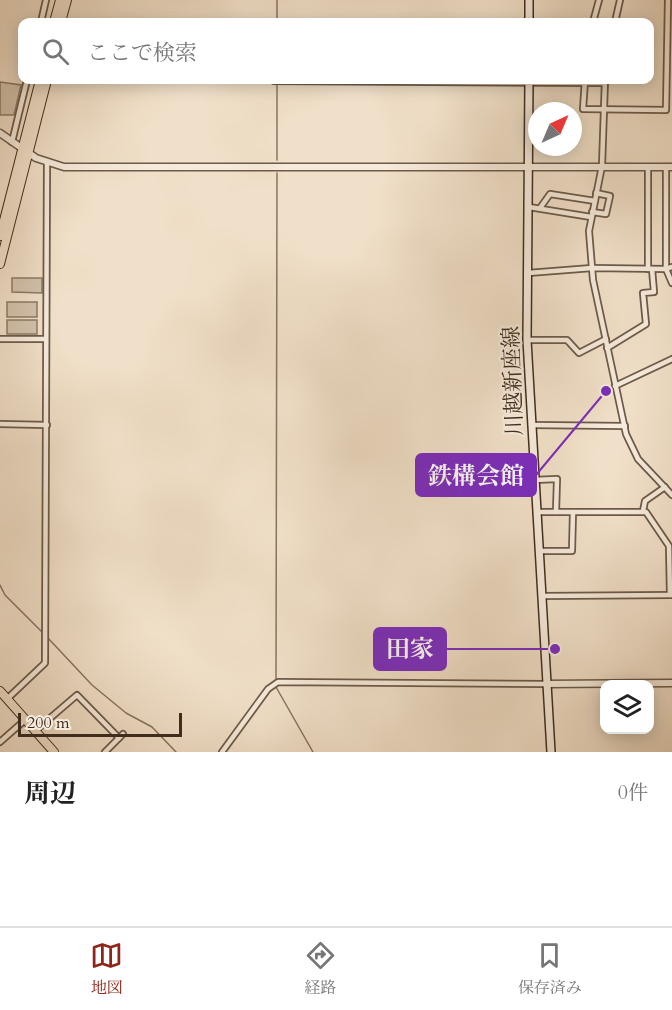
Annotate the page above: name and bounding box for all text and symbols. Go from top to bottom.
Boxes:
search box [18,18,654,84]
icon: search [39,35,72,68]
text: ここで検索 [87,38,197,68]
north arrow [528,102,582,156]
street label: 川越新座線 [496,325,530,436]
callout: 鉄構会館 [416,454,536,496]
text: 鉄構会館 [428,460,524,493]
callout: 田家 [374,628,446,670]
text: 田家 [386,633,434,666]
map controls [600,680,654,734]
button: layers [600,680,654,734]
scale bar [18,710,182,738]
text: 200 m [27,712,69,734]
text: 周辺 [24,776,76,811]
text: 0件 [618,779,648,806]
tab: 地図 [90,939,123,999]
tab: 経路 [304,939,337,999]
tab: 保存済み [518,939,582,999]

